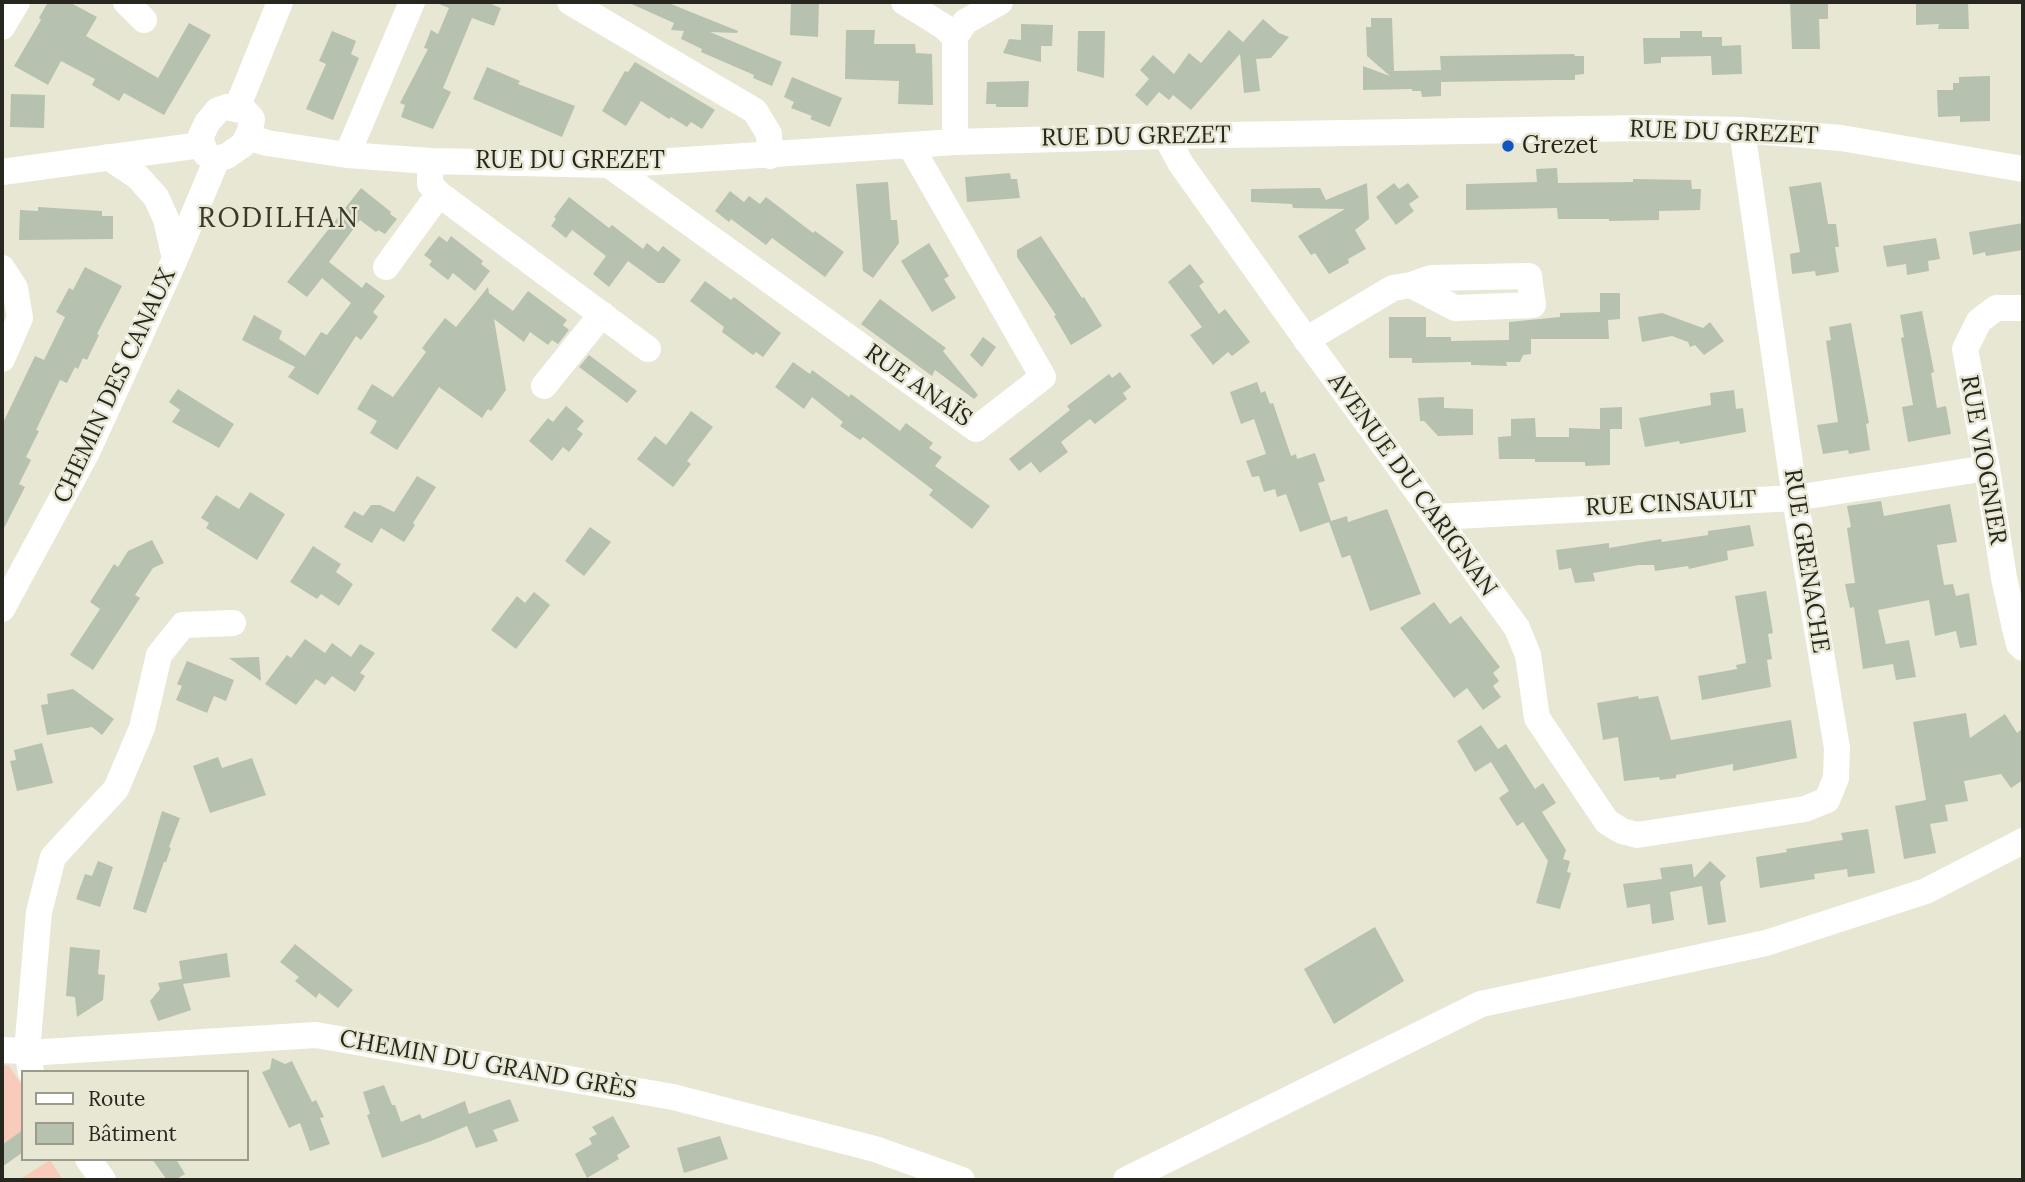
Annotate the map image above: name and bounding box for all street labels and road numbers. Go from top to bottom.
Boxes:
street label: RUE DU GREZET [1629,115,1819,151]
street label: RUE DU GREZET [1041,121,1231,153]
street label: RUE DU GREZET [475,147,665,175]
street label: CHEMIN DES CANAUX [48,264,182,508]
street label: RUE ANAÏS [859,339,977,433]
street label: AVENUE DU CARIGNAN [1321,368,1503,602]
street label: RUE VIOGNIER [1954,373,2012,547]
street label: RUE GRENACHE [1777,467,1835,655]
street label: RUE CINSAULT [1585,485,1757,523]
street label: CHEMIN DU GRAND GRÈS [337,1025,639,1105]

